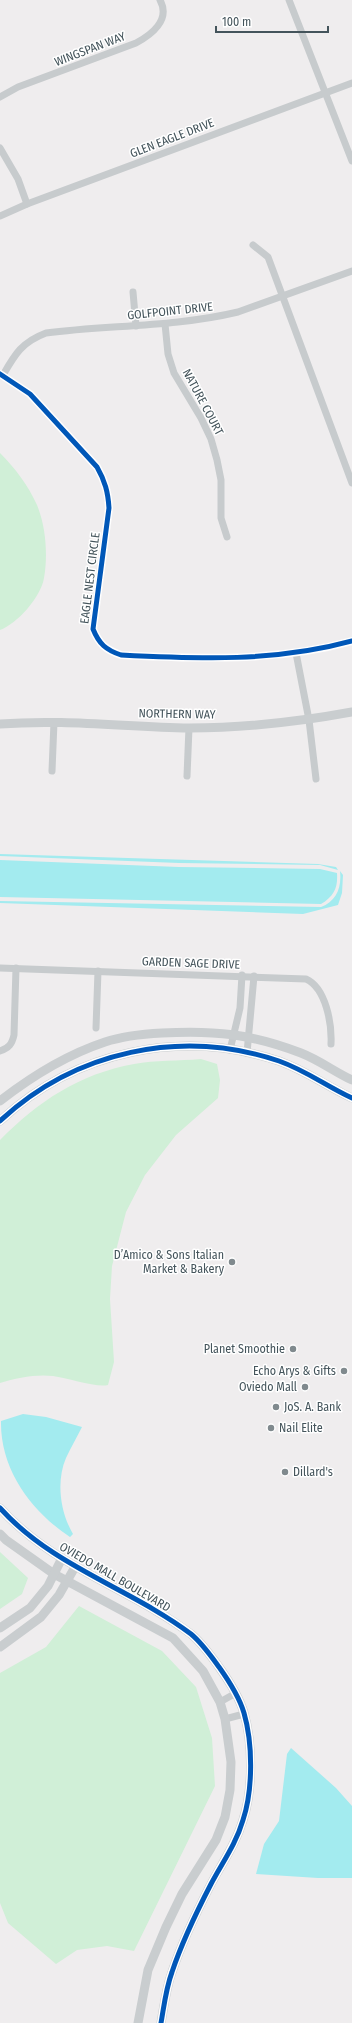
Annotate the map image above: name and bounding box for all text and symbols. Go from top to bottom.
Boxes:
scale bar [216,8,328,34]
text: 100 m [222,15,251,29]
street label: WINGSPAN WAY [53,29,127,69]
street label: GLEN EAGLE DRIVE [128,115,216,160]
street label: GOLFPOINT DRIVE [127,300,214,322]
street label: NATURE COURT [180,367,227,438]
street label: EAGLE NEST CIRCLE [77,531,103,625]
street label: NORTHERN WAY [138,706,216,722]
street label: GARDEN SAGE DRIVE [142,954,241,972]
place label: D’Amico & Sons Italian Market & Bakery [114,1248,225,1276]
marker: D’Amico & Sons Italian Market & Bakery [227,1257,237,1267]
place label: Planet Smoothie [204,1342,285,1356]
marker: Planet Smoothie [288,1344,298,1354]
place label: Echo Arys & Gifts [253,1364,336,1378]
marker: Echo Arys & Gifts [339,1366,349,1376]
place label: Oviedo Mall [239,1380,297,1394]
marker: Oviedo Mall [300,1382,310,1392]
place label: JoS. A. Bank [284,1400,341,1414]
marker: JoS. A. Bank [271,1402,281,1412]
place label: Nail Elite [279,1421,323,1435]
marker: Nail Elite [266,1423,276,1433]
place label: Dillard's [293,1465,333,1479]
marker: Dillard's [280,1467,290,1477]
street label: OVIEDO MALL BOULEVARD [57,1539,173,1615]

